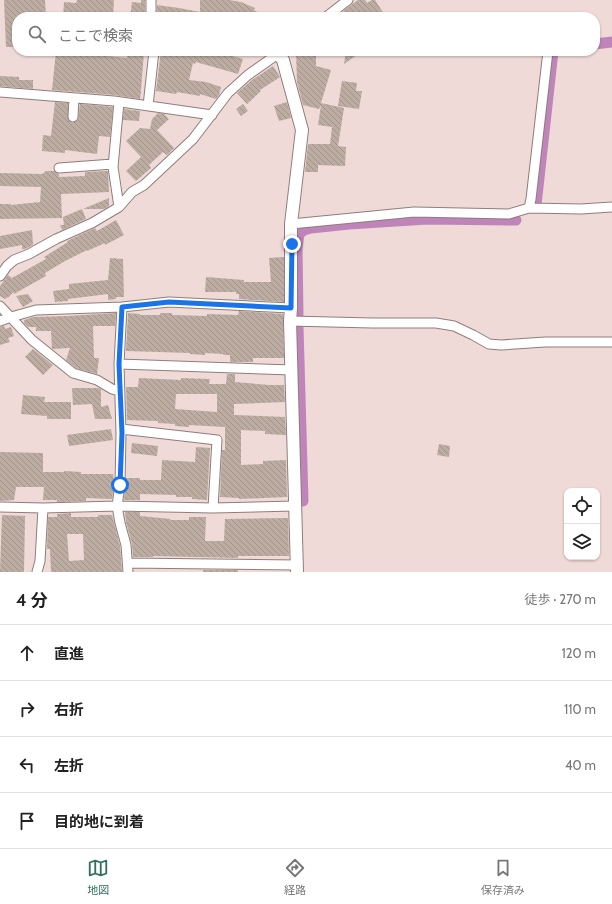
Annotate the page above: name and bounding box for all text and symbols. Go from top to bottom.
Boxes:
search box [12,12,600,56]
icon: search [26,23,48,45]
text: ここで検索 [58,27,133,45]
route end [283,235,301,253]
route start [111,476,129,494]
map controls [564,488,600,560]
button: locate [564,488,600,524]
button: layers [564,524,600,560]
text: 4 分 [16,590,47,610]
text: 徒歩 · 270 m [524,591,596,607]
icon: ahead [16,642,38,664]
text: 直進 [54,645,84,663]
text: 120 m [562,645,596,661]
icon: right [16,698,38,720]
text: 右折 [54,701,84,719]
text: 110 m [564,701,596,717]
icon: left [16,754,38,776]
text: 左折 [54,757,84,775]
text: 40 m [565,757,596,773]
icon: arrive [16,810,38,832]
text: 目的地に到着 [54,813,144,831]
tab: 地図 [87,857,109,897]
tab: 経路 [284,857,306,897]
tab: 保存済み [481,857,525,897]

